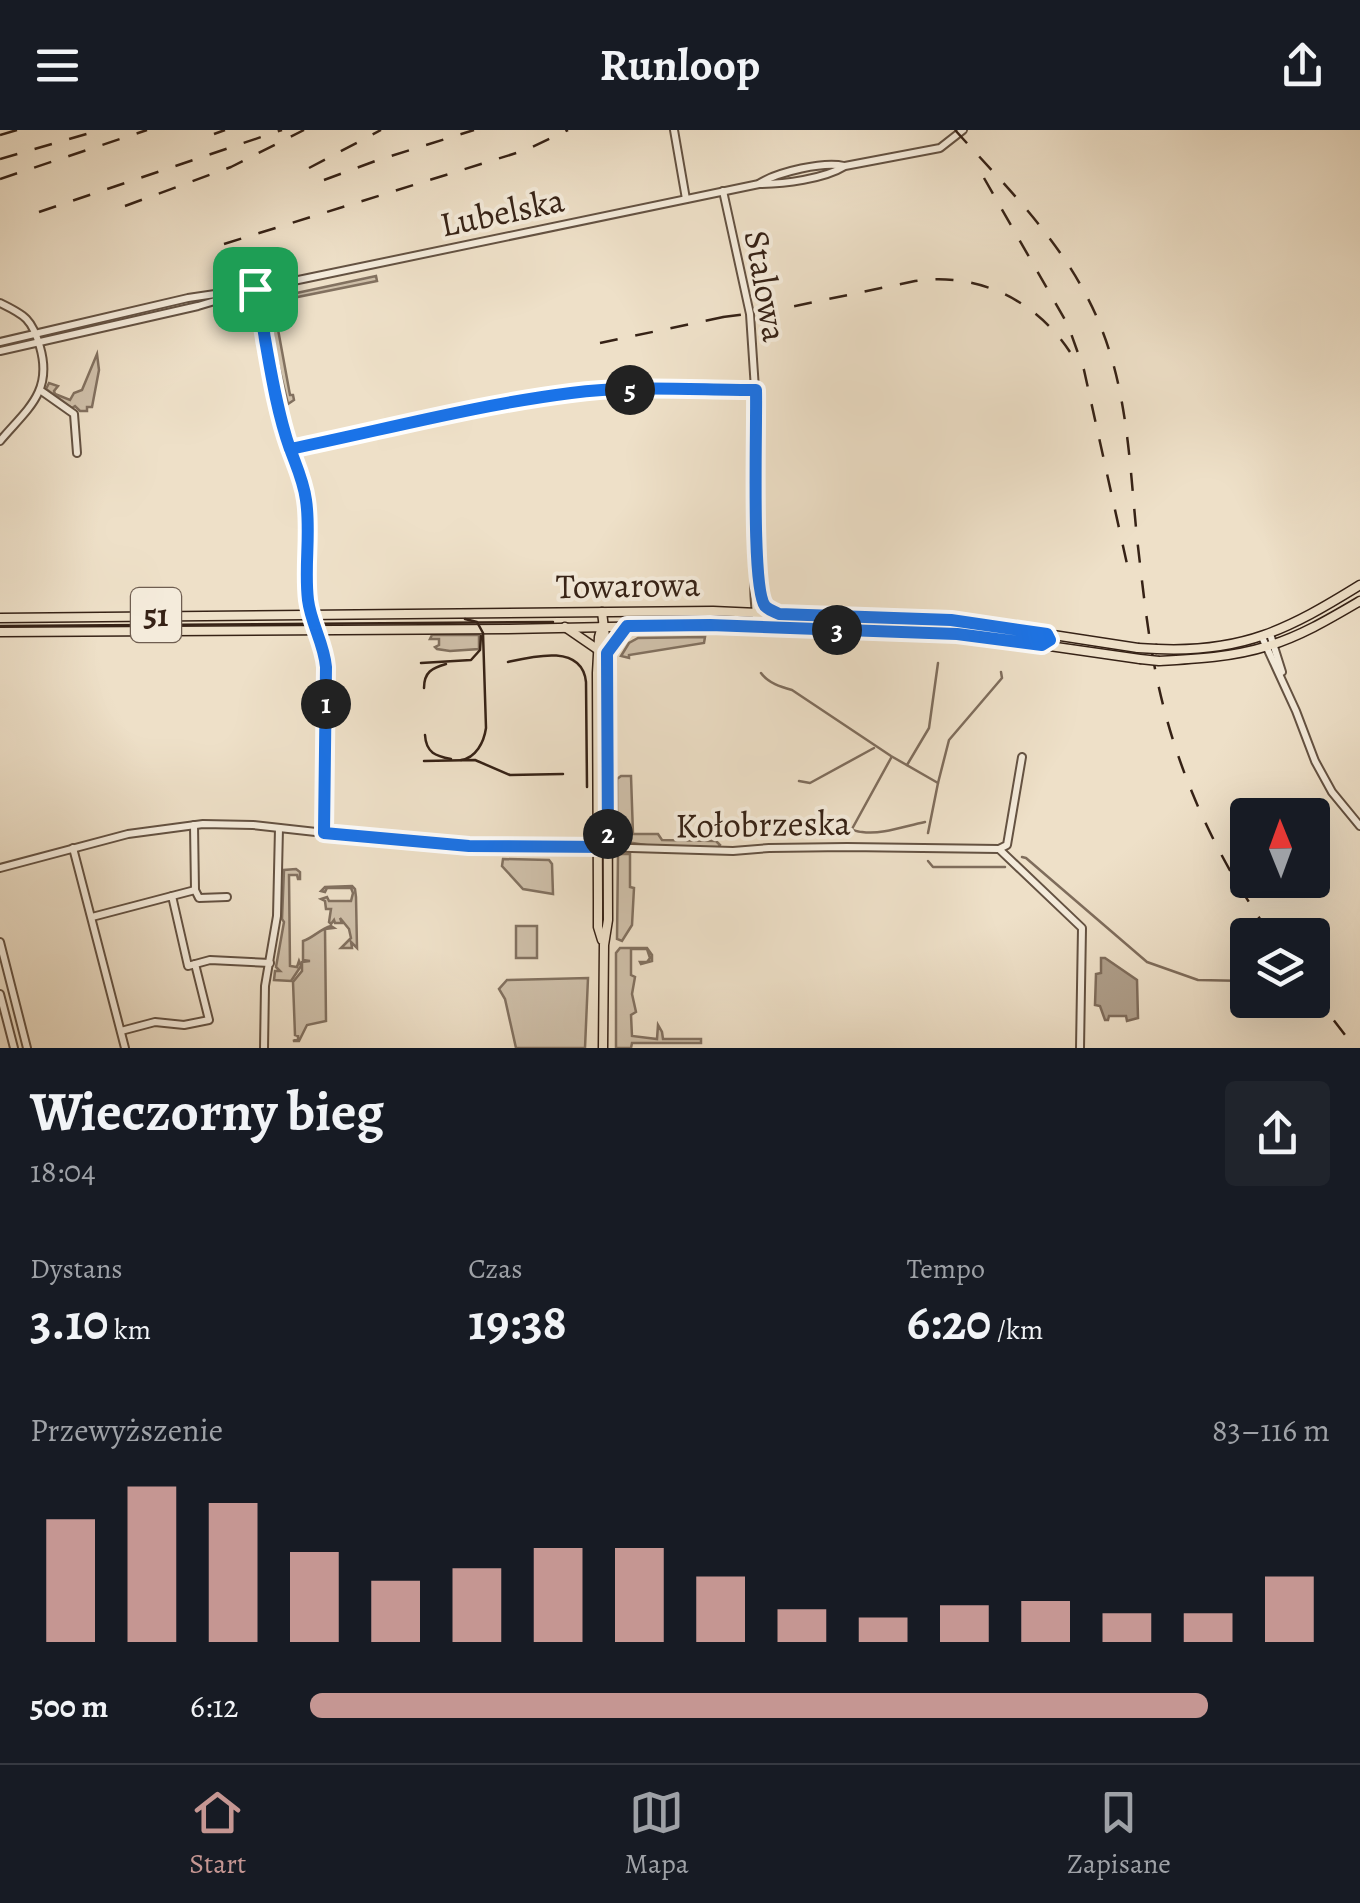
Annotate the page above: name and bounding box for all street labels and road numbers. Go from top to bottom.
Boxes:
street label: Lubelska [436,175,569,249]
street label: Stalowa [733,227,800,346]
street label: Towarowa [555,560,701,610]
road number: 51 [131,588,181,642]
street label: Kołobrzeska [675,798,852,850]

